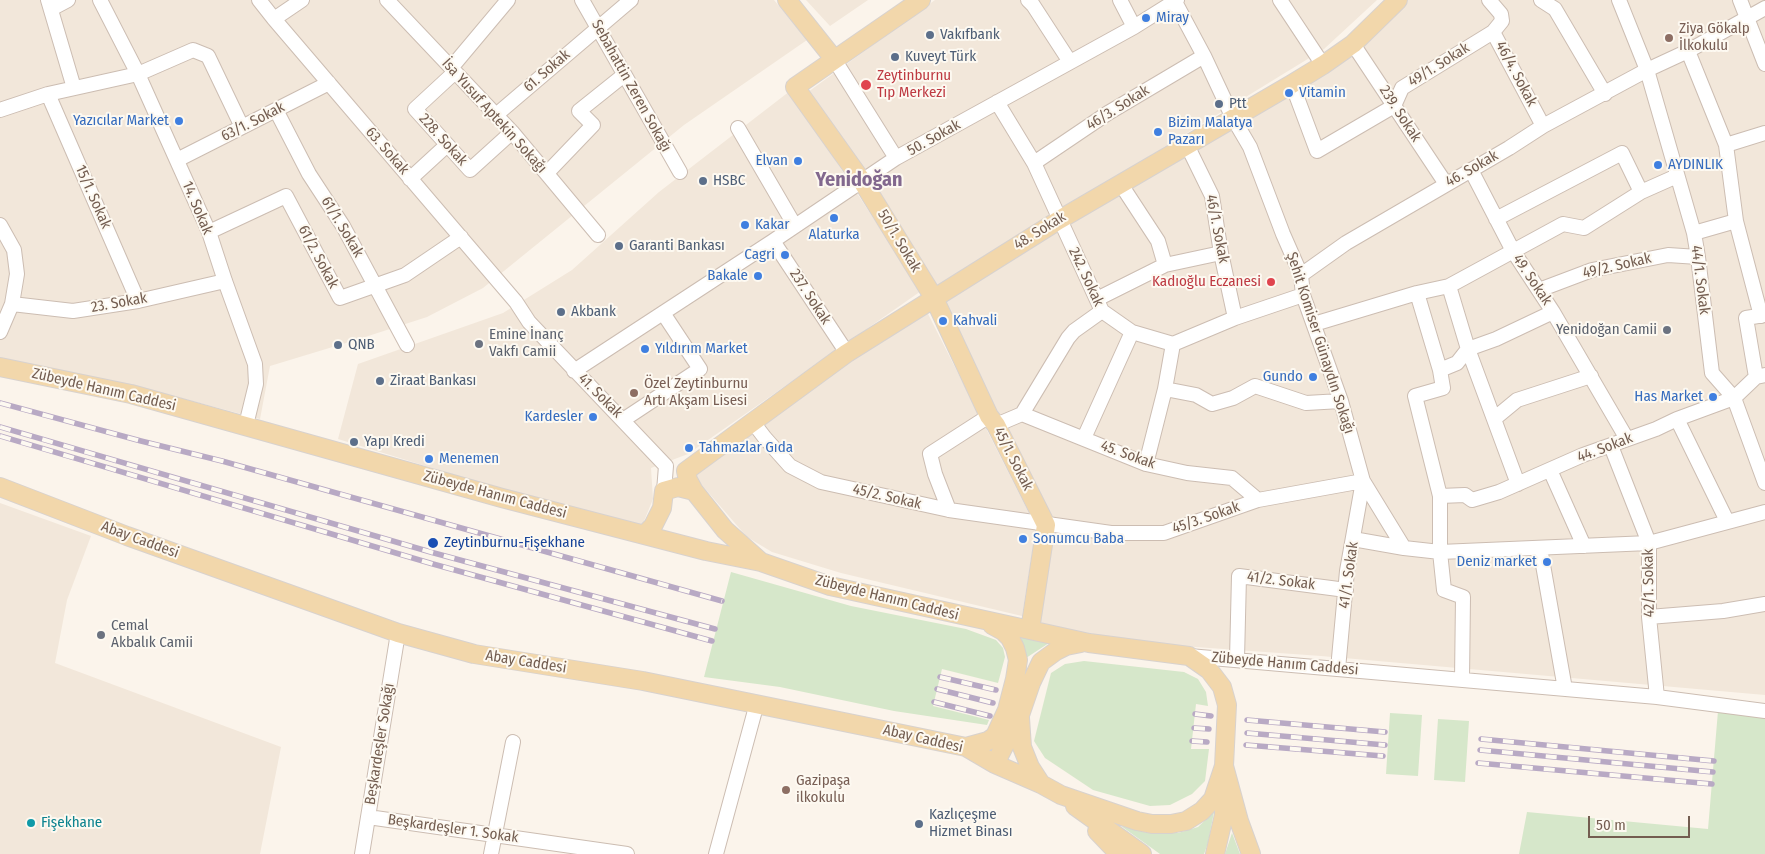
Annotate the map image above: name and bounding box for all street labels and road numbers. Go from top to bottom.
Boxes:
street label: Sebahattin Zeren Sokağı [587,17,675,155]
street label: 46/4. Sokak [1491,38,1541,110]
street label: 49/1. Sokak [1405,39,1473,91]
street label: 61. Sokak [520,46,574,96]
street label: İsa Yusuf Aptekin Sokağı [438,55,550,177]
street label: 46/3. Sokak [1083,82,1153,134]
street label: 239. Sokak [1375,82,1425,146]
street label: 63/1. Sokak [218,98,288,146]
street label: 228. Sokak [415,110,471,170]
street label: 50. Sokak [904,116,964,160]
street label: 63. Sokak [361,124,413,178]
street label: 46. Sokak [1442,147,1502,191]
street label: 15/1. Sokak [71,162,115,232]
street label: 14. Sokak [178,179,216,237]
street label: 61/1. Sokak [317,193,367,261]
street label: 46/1. Sokak [1202,193,1232,265]
street label: 50/1. Sokak [873,206,925,276]
street label: 48. Sokak [1011,208,1069,254]
street label: 61/2. Sokak [294,222,342,292]
street label: 44/1. Sokak [1687,244,1713,316]
street label: 242. Sokak [1065,245,1107,309]
street label: 49/2. Sokak [1581,249,1653,283]
street label: Şehit Komiser Günaydın Sokağı [1282,250,1358,436]
street label: 49. Sokak [1508,251,1556,309]
street label: 237. Sokak [785,266,835,328]
street label: 23. Sokak [90,289,148,317]
street label: Zübeyde Hanım Caddesi [30,365,178,415]
street label: 41. Sokak [574,370,626,422]
street label: 45/1. Sokak [989,424,1037,494]
street label: 44. Sokak [1575,429,1635,467]
street label: 45. Sokak [1098,437,1158,473]
street label: Zübeyde Hanım Caddesi [422,467,568,523]
street label: 45/2. Sokak [851,480,923,514]
street label: 45/3. Sokak [1170,498,1242,538]
street label: Abay Caddesi [99,518,181,562]
street label: 41/1. Sokak [1335,540,1363,610]
street label: 42/1. Sokak [1639,548,1659,618]
street label: 41/2. Sokak [1246,568,1316,594]
street label: Zübeyde Hanım Caddesi [813,571,961,625]
street label: Abay Caddesi [484,647,568,677]
street label: Zübeyde Hanım Caddesi [1211,649,1359,679]
street label: Beşkardeşler Sokağı [361,682,399,806]
street label: Abay Caddesi [881,721,965,757]
street label: Beşkardeşler 1. Sokak [386,811,520,847]

